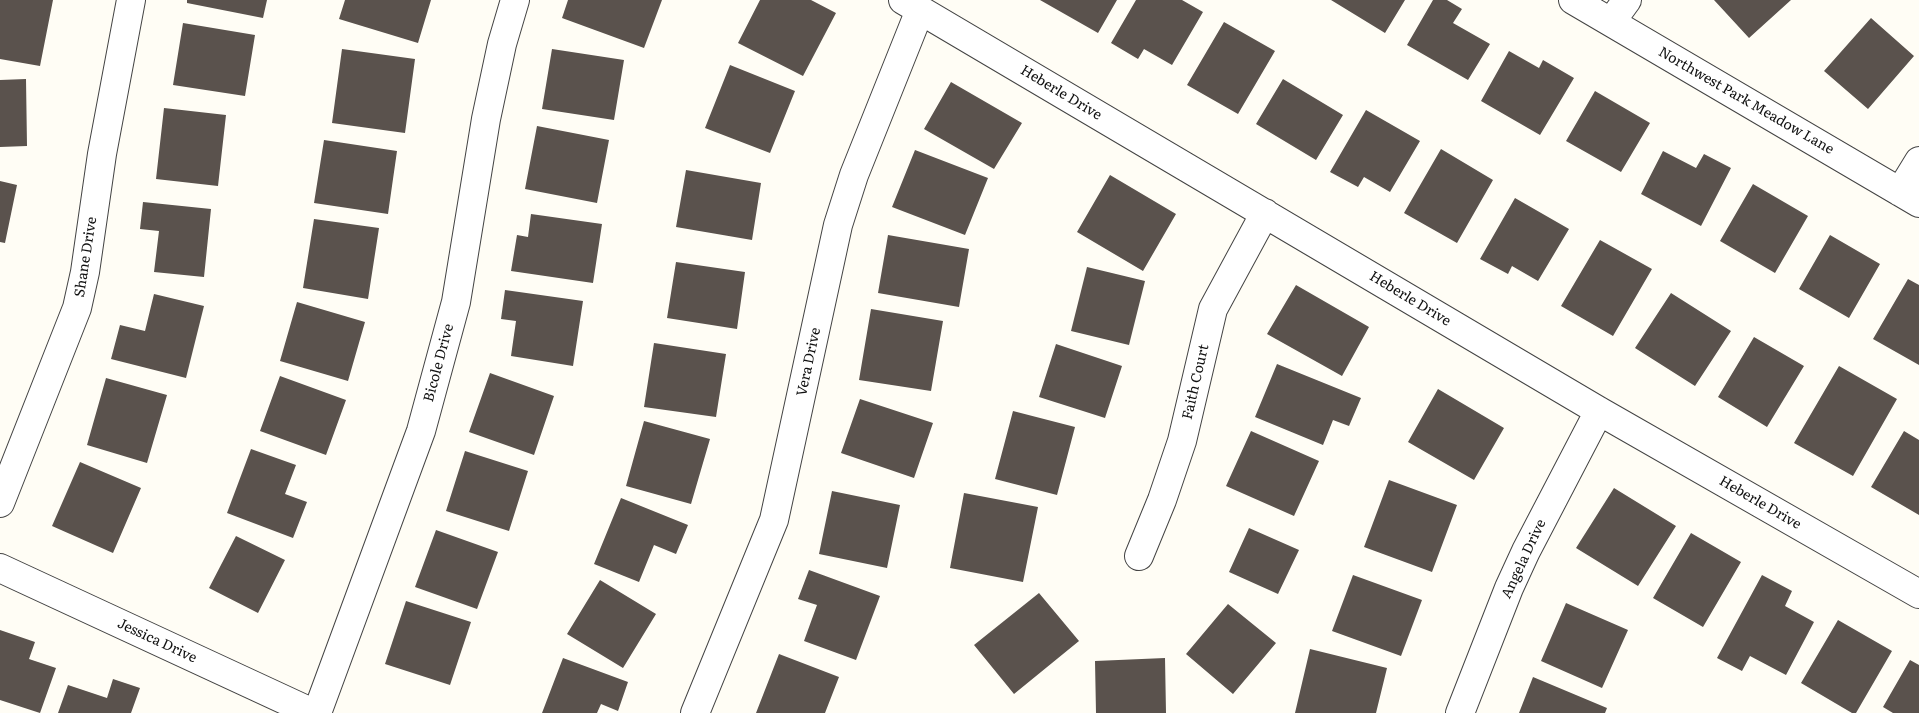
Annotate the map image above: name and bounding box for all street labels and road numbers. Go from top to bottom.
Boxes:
street label: Northwest Park Meadow Lane [1655,44,1837,158]
street label: Heberle Drive [1017,62,1105,124]
street label: Shane Drive [71,216,101,298]
street label: Heberle Drive [1366,268,1454,330]
street label: Bicole Drive [421,322,457,404]
street label: Vera Drive [794,326,824,398]
street label: Faith Court [1179,343,1213,421]
street label: Heberle Drive [1716,473,1804,533]
street label: Angela Drive [1498,517,1550,601]
street label: Jessica Drive [115,615,199,667]

